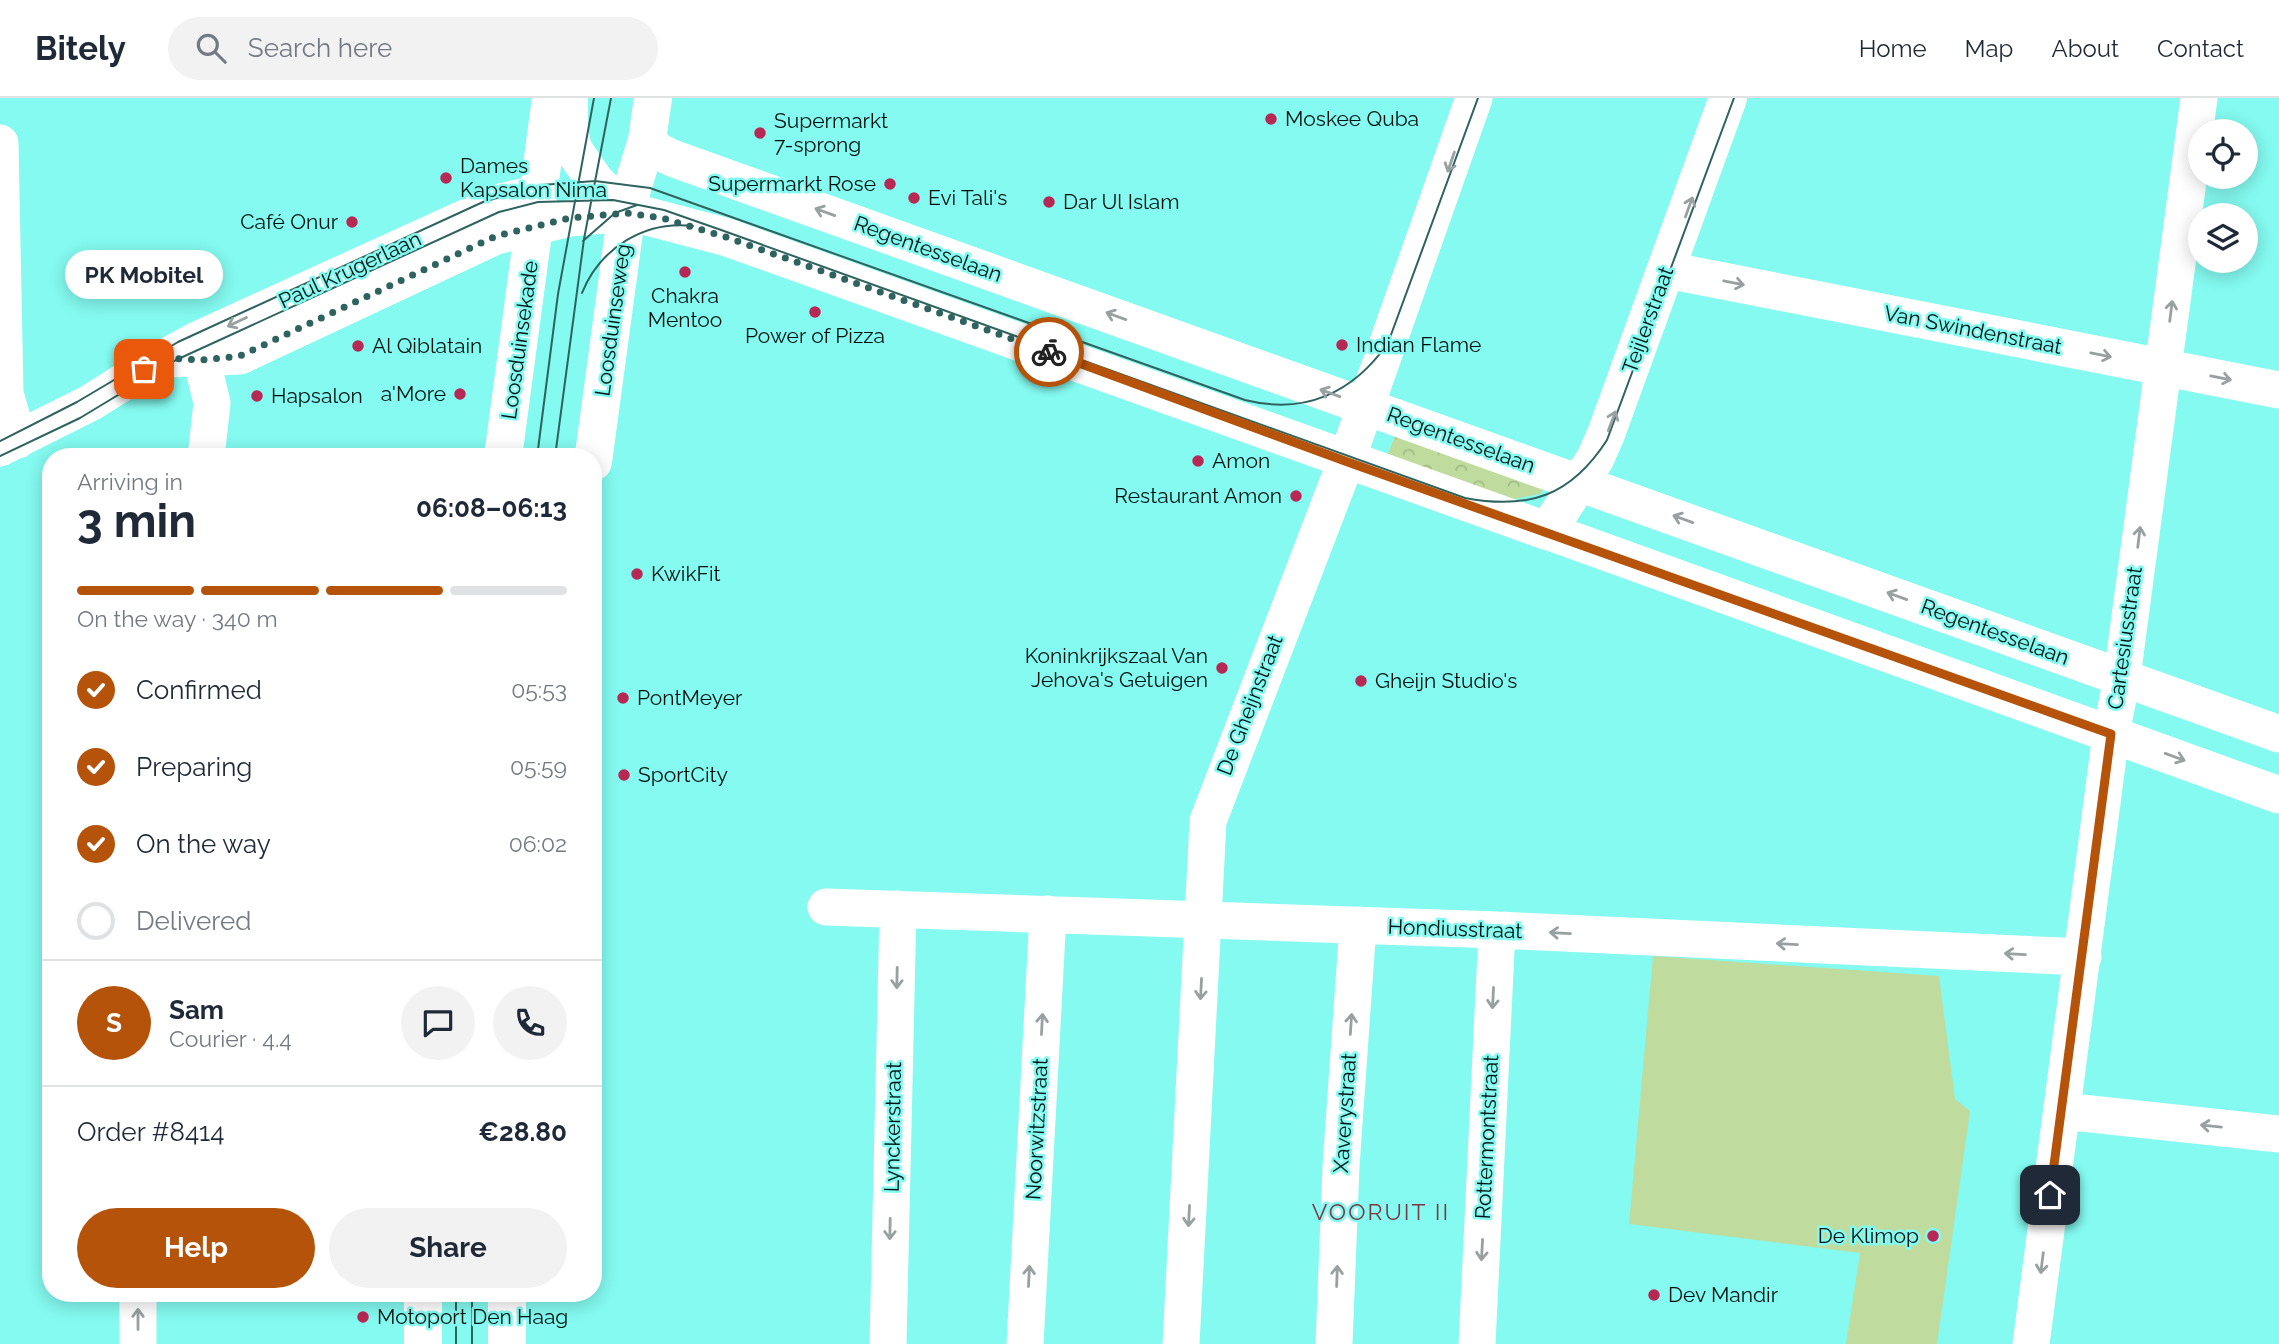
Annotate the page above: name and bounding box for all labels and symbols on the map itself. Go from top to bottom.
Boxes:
place label: Moskee Quba [1285,106,1419,131]
place label: Supermarkt 7-sprong [774,108,888,157]
marker: Moskee Quba [1263,111,1279,127]
marker: Supermarkt 7-sprong [752,125,768,141]
one-way arrow [1444,151,1456,173]
place label: Dames Kapsalon Nima [460,153,607,202]
marker: Dames Kapsalon Nima [438,170,454,186]
place label: Supermarkt Rose [708,171,876,196]
marker: Supermarkt Rose [882,176,898,192]
place label: Evi Tali's [928,185,1007,210]
place label: Dar Ul Islam [1063,189,1179,214]
marker: Evi Tali's [906,190,922,206]
marker: Dar Ul Islam [1041,194,1057,210]
one-way arrow [1684,197,1696,219]
one-way arrow [815,205,837,217]
place label: Café Onur [240,209,339,234]
street label: Regentesselaan [851,210,1006,287]
marker: Café Onur [344,214,360,230]
street label: Paul Krugerlaan [275,226,425,313]
street label: Loosduinseweg [589,242,636,398]
callout: PK Mobitel [65,250,223,299]
street label: Loosduinsekade [496,259,543,421]
street label: Teijlerstraat [1617,263,1678,377]
marker: Chakra Mentoo [677,264,693,280]
one-way arrow [1722,276,1745,290]
place label: Chakra Mentoo [648,283,722,332]
street label: Van Swindenstraat [1882,300,2064,359]
one-way arrow [2164,301,2177,323]
marker: Power of Pizza [807,304,823,320]
one-way arrow [1105,309,1127,321]
one-way arrow [227,316,248,329]
courier [1014,317,1084,387]
place label: Power of Pizza [745,323,885,348]
place label: Indian Flame [1356,332,1481,357]
place label: Al Qiblatain [372,333,482,358]
marker: Indian Flame [1334,337,1350,353]
marker: Al Qiblatain [350,338,366,354]
pin [114,339,174,399]
one-way arrow [2089,349,2112,362]
one-way arrow [2209,372,2232,386]
place label: a'More [381,381,446,406]
place label: Hapsalon [271,383,363,408]
marker: a'More [452,386,468,402]
one-way arrow [1319,386,1341,398]
marker: Hapsalon [249,388,265,404]
street label: Regentesselaan [1384,401,1539,478]
one-way arrow [1606,411,1619,432]
place label: Amon [1212,448,1270,473]
marker: Amon [1190,453,1206,469]
place label: Restaurant Amon [1114,483,1282,508]
marker: Restaurant Amon [1288,488,1304,504]
one-way arrow [1672,511,1694,524]
one-way arrow [2132,526,2145,548]
place label: KwikFit [651,561,721,586]
street label: Cartesiusstraat [2102,565,2147,711]
marker: KwikFit [629,566,645,582]
one-way arrow [1886,589,1908,601]
street label: Regentesselaan [1918,593,2073,670]
street label: De Gheijnstraat [1211,631,1288,778]
place label: Koninkrijkszaal Van Jehova's Getuigen [1025,643,1208,692]
marker: Koninkrijkszaal Van Jehova's Getuigen [1214,660,1230,676]
place label: Gheijn Studio's [1375,668,1517,693]
marker: Gheijn Studio's [1353,673,1369,689]
place label: PontMeyer [637,685,743,710]
marker: PontMeyer [615,690,631,706]
one-way arrow [2163,752,2185,764]
place label: SportCity [638,762,728,787]
marker: SportCity [616,767,632,783]
street label: Hondiusstraat [1387,914,1523,943]
one-way arrow [1549,926,1572,939]
one-way arrow [1776,937,1799,950]
one-way arrow [2003,948,2026,961]
one-way arrow [890,966,903,989]
one-way arrow [1195,977,1208,1000]
one-way arrow [1487,986,1500,1009]
one-way arrow [1036,1013,1049,1036]
one-way arrow [1345,1013,1358,1036]
street label: Xaverystraat [1328,1052,1361,1174]
street label: Rottermontstraat [1470,1054,1503,1220]
street label: Noorwitzstraat [1020,1058,1053,1200]
street label: Lynckerstraat [879,1062,906,1192]
one-way arrow [2200,1120,2223,1133]
pin [2020,1165,2080,1225]
district label: VOORUIT II [1312,1198,1450,1225]
one-way arrow [1182,1204,1195,1227]
one-way arrow [884,1218,897,1241]
place label: De Klimop [1818,1223,1919,1248]
marker: De Klimop [1925,1228,1941,1244]
one-way arrow [1475,1238,1488,1261]
one-way arrow [2035,1252,2048,1274]
one-way arrow [1023,1265,1036,1288]
one-way arrow [1330,1265,1343,1288]
place label: Dev Mandir [1668,1282,1779,1307]
marker: Dev Mandir [1646,1287,1662,1303]
place label: Motoport Den Haag [377,1304,568,1329]
one-way arrow [131,1307,145,1330]
marker: Motoport Den Haag [355,1309,371,1325]

